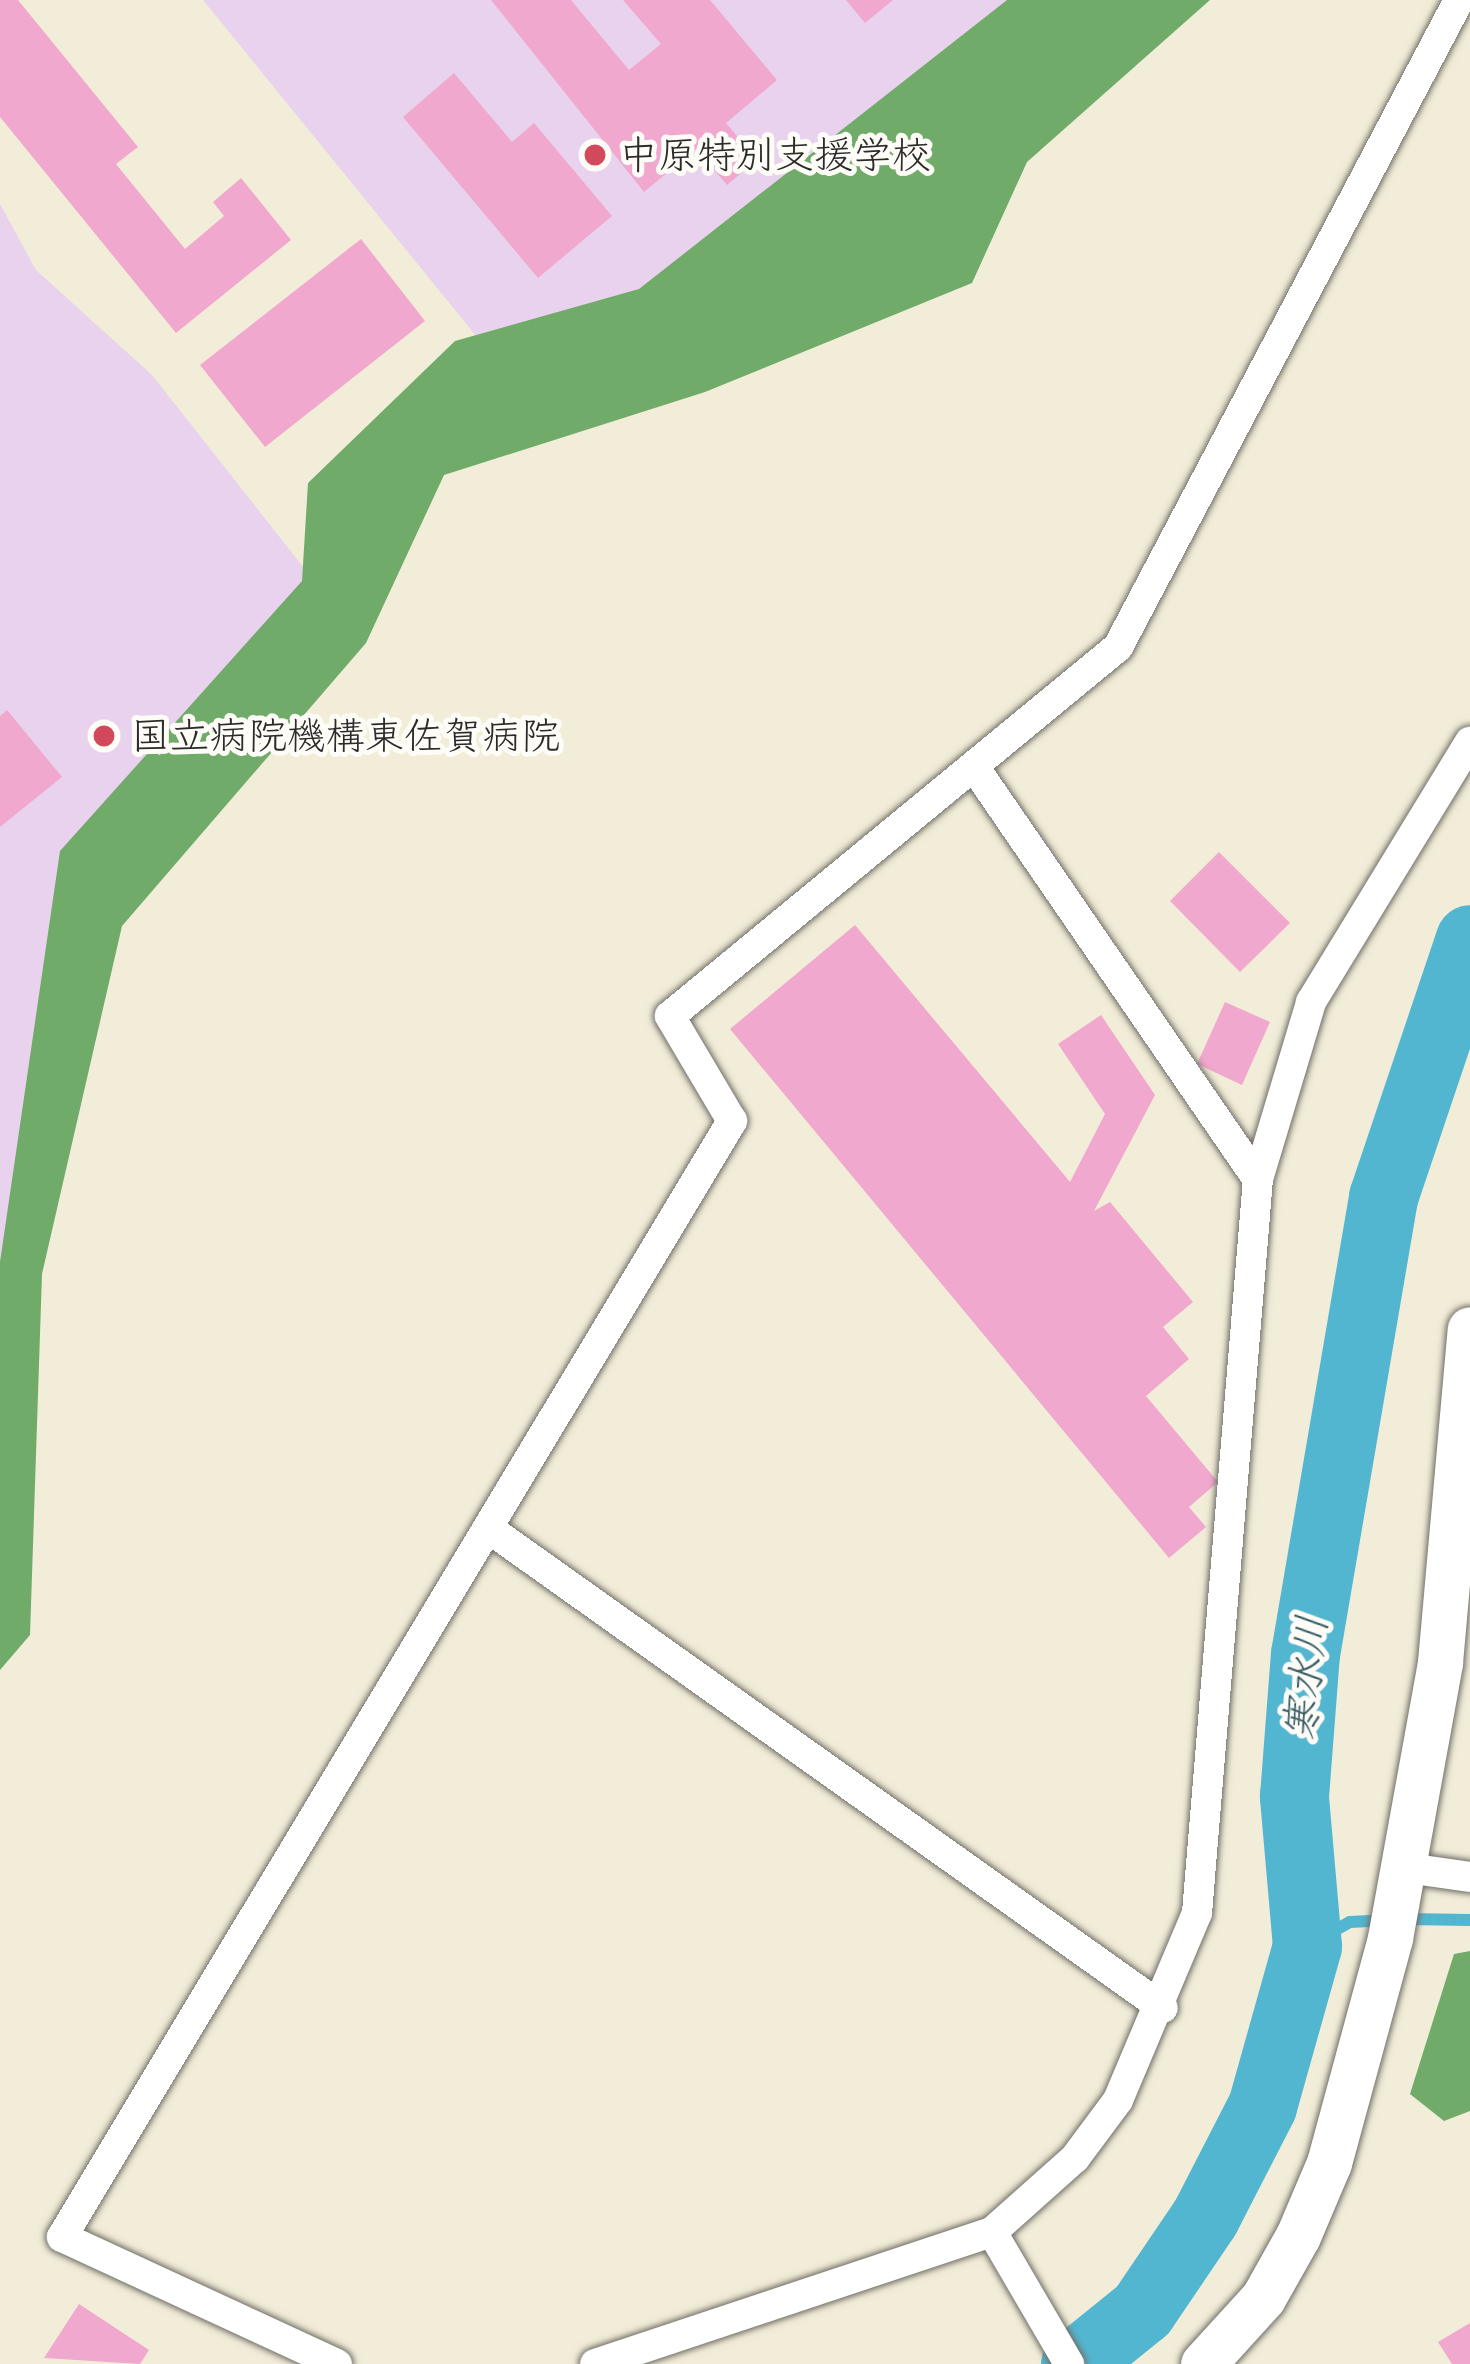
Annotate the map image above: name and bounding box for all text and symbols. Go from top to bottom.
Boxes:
place label: 中原特別支援学校 [619,132,931,178]
marker: 中原特別支援学校 [582,142,608,168]
place label: 国立病院機構東佐賀病院 [131,713,560,759]
marker: 国立病院機構東佐賀病院 [88,720,120,752]
water label: 寒水川 [1274,1613,1338,1743]

